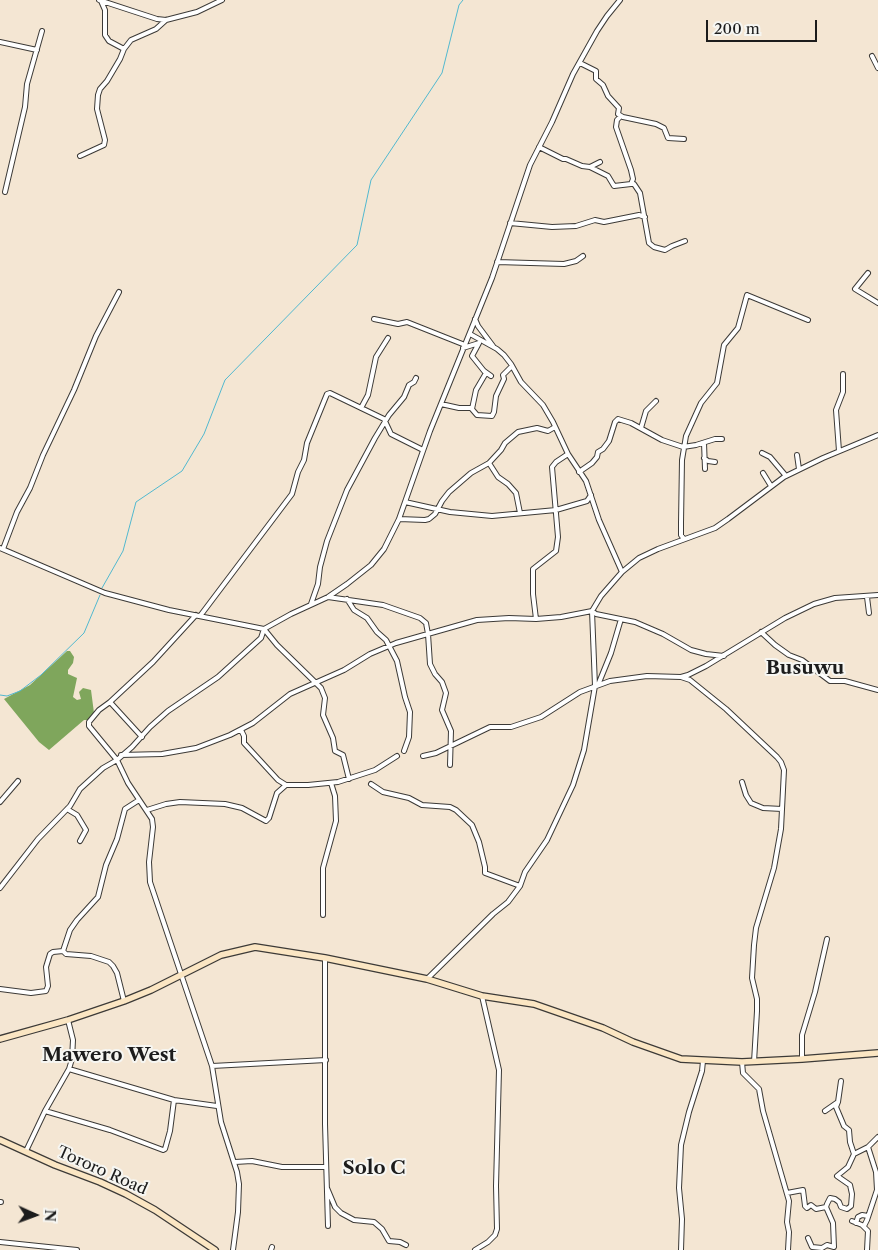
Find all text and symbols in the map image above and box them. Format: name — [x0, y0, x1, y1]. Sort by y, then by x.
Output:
scale bar — [708, 10, 819, 42]
text: 200 m — [714, 19, 760, 38]
district label: Busuwu — [766, 658, 844, 680]
district label: Mawero West — [42, 1045, 176, 1067]
street label: Tororo Road — [54, 1143, 150, 1199]
district label: Solo C — [342, 1158, 406, 1180]
north arrow — [10, 1190, 60, 1240]
text: N — [41, 1209, 59, 1222]

